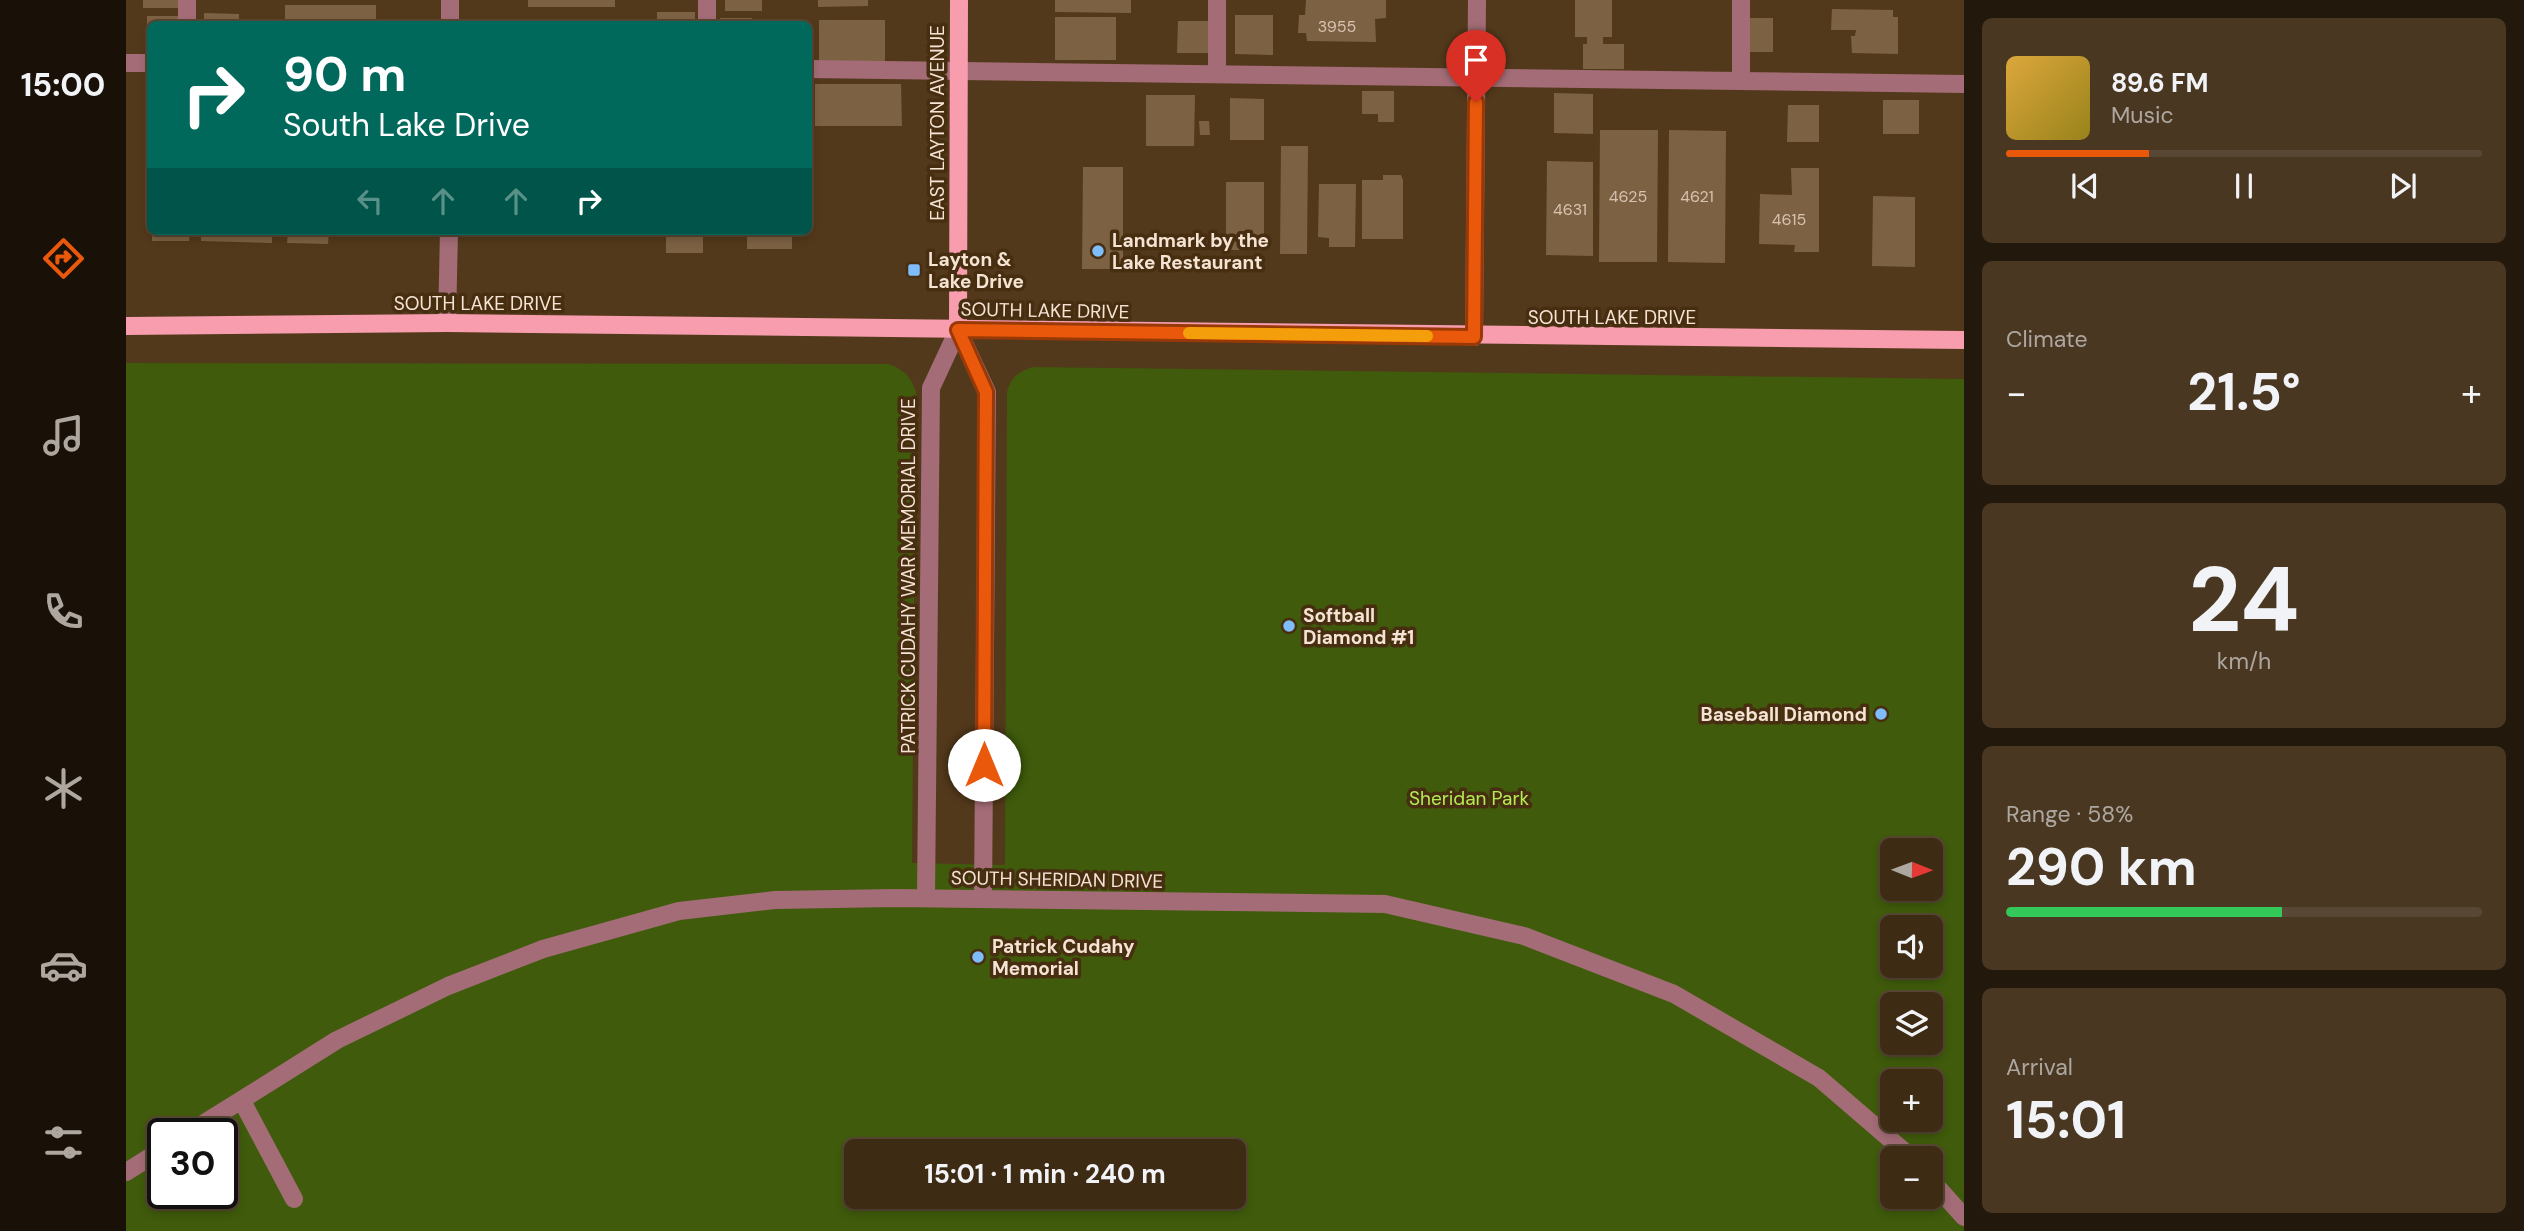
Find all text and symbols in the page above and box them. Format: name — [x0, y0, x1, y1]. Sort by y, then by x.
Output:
house number: 3955 — [1318, 16, 1356, 37]
street label: EAST LAYTON AVENUE — [925, 25, 950, 221]
pin — [1446, 30, 1506, 102]
icon: arrive — [1457, 41, 1495, 79]
text: 90 m — [283, 42, 406, 106]
icon: right — [168, 49, 259, 140]
text: 15:00 — [21, 64, 105, 106]
text: 89.6 FM — [2111, 66, 2208, 100]
text: Music — [2111, 100, 2174, 130]
text: South Lake Drive — [283, 104, 530, 146]
icon: previous — [2066, 167, 2104, 205]
icon: pause — [2225, 167, 2263, 205]
icon: next — [2384, 167, 2422, 205]
icon: left — [351, 182, 389, 220]
icon: ahead — [424, 182, 462, 220]
icon: ahead — [497, 182, 535, 220]
icon: right — [570, 182, 608, 220]
house number: 4625 — [1609, 186, 1647, 207]
house number: 4621 — [1680, 186, 1714, 207]
house number: 4631 — [1553, 199, 1587, 220]
house number: 4615 — [1772, 209, 1806, 230]
place label: Landmark by the Lake Restaurant — [1112, 228, 1269, 275]
icon: directions — [39, 234, 88, 283]
marker: Landmark by the Lake Restaurant — [1090, 243, 1106, 259]
place label: Layton & Lake Drive — [928, 247, 1024, 294]
marker: Layton & Lake Drive — [906, 262, 922, 278]
street label: SOUTH LAKE DRIVE — [394, 291, 562, 316]
street label: SOUTH LAKE DRIVE — [960, 297, 1129, 324]
street label: SOUTH LAKE DRIVE — [1528, 305, 1696, 330]
text: Climate — [2006, 324, 2088, 354]
text: 21.5° — [2187, 358, 2301, 426]
text: − — [2006, 368, 2027, 418]
text: + — [2461, 368, 2482, 418]
street label: PATRICK CUDAHY WAR MEMORIAL DRIVE — [896, 398, 921, 754]
icon: music — [39, 411, 88, 460]
text: 24 — [2188, 541, 2300, 659]
icon: phone — [39, 587, 88, 636]
place label: Softball Diamond #1 — [1303, 603, 1414, 650]
marker: Softball Diamond #1 — [1281, 618, 1297, 634]
text: km/h — [2217, 646, 2271, 676]
place label: Baseball Diamond — [1701, 702, 1867, 727]
marker: Baseball Diamond — [1873, 706, 1889, 722]
position arrow — [947, 728, 1021, 802]
icon: climate — [39, 764, 88, 813]
park label: Sheridan Park — [1409, 786, 1529, 811]
text: Range · 58% — [2006, 799, 2133, 829]
text: 290 km — [2006, 833, 2197, 901]
north arrow — [1880, 838, 1942, 901]
map controls — [1880, 838, 1943, 1209]
street label: SOUTH SHERIDAN DRIVE — [951, 865, 1163, 894]
button: sound — [1880, 915, 1943, 978]
place label: Patrick Cudahy Memorial — [992, 934, 1135, 981]
icon: car — [39, 941, 88, 990]
marker: Patrick Cudahy Memorial — [970, 949, 986, 965]
button: layers — [1880, 992, 1943, 1055]
text: Arrival — [2006, 1052, 2073, 1082]
button: + — [1880, 1069, 1943, 1132]
text: 15:01 — [2006, 1086, 2126, 1154]
icon: filters — [39, 1118, 88, 1167]
speed limit sign: 30 — [147, 1118, 238, 1209]
button: − — [1880, 1146, 1943, 1209]
text: 15:01 · 1 min · 240 m — [924, 1157, 1166, 1191]

